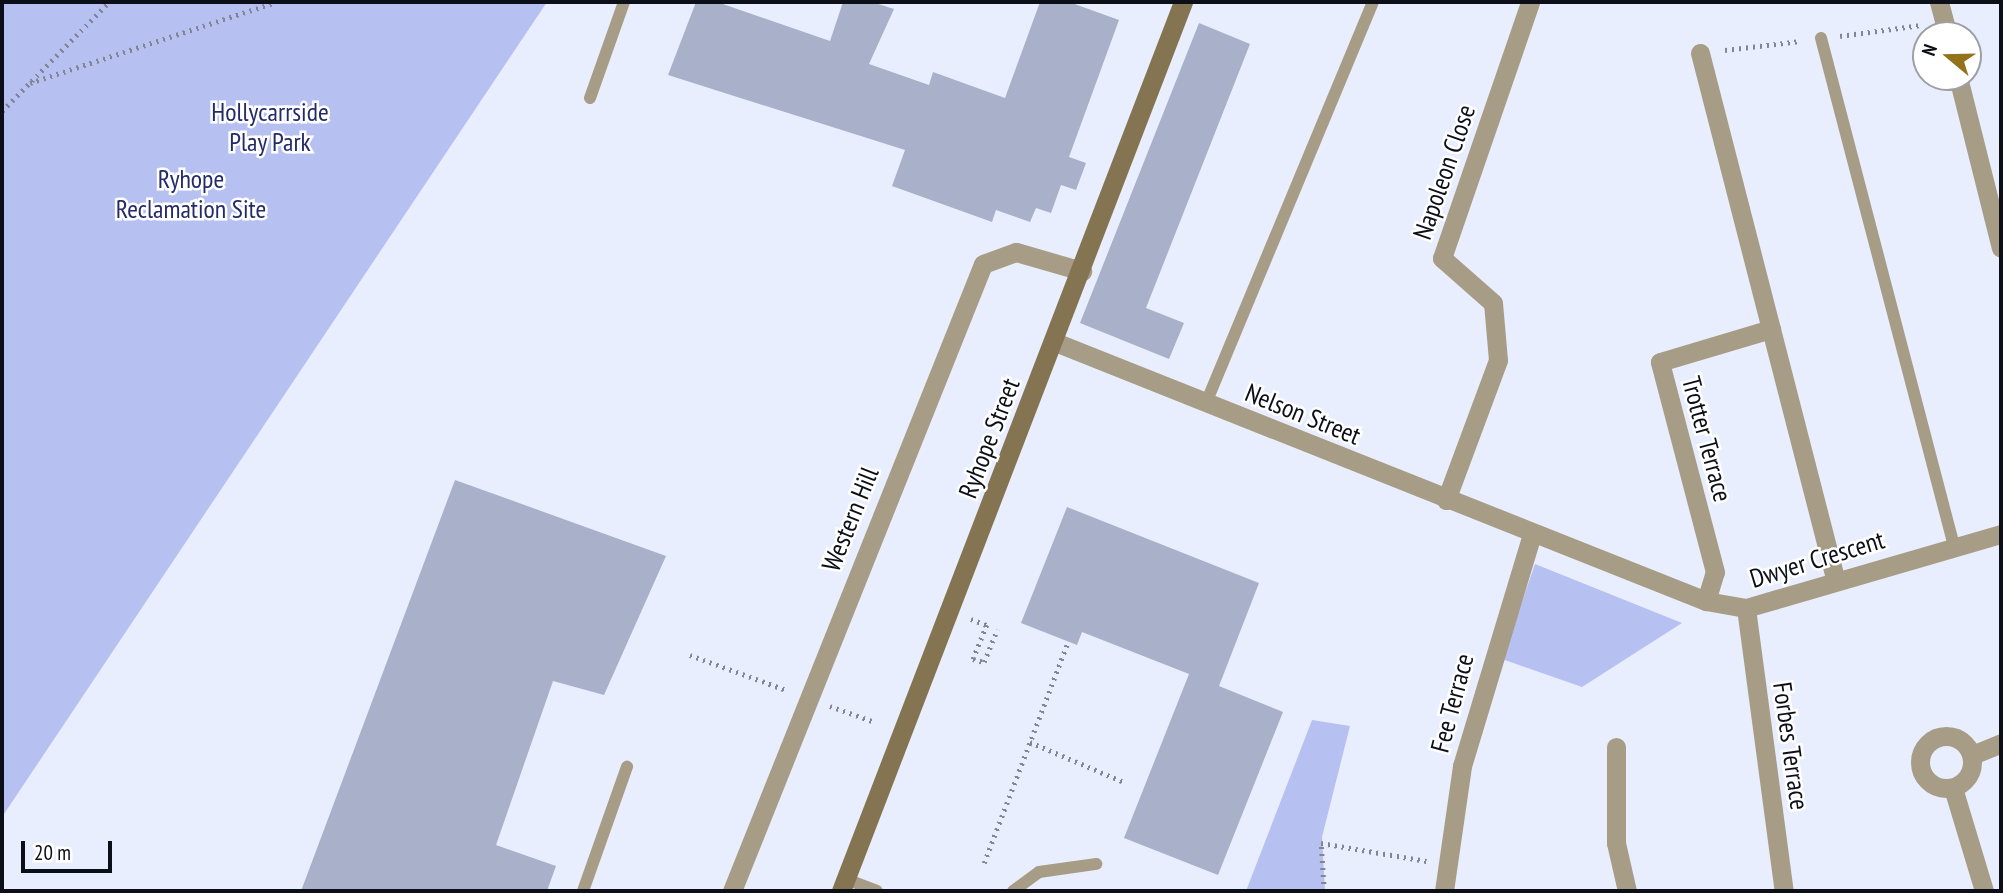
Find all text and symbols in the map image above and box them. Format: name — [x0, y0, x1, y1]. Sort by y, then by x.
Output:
north arrow — [1912, 21, 1982, 91]
text: N — [1916, 41, 1942, 59]
park label: Hollycarrside Play Park — [211, 96, 329, 158]
street label: Napoleon Close — [1406, 101, 1482, 243]
park label: Ryhope Reclamation Site — [116, 163, 266, 224]
street label: Trotter Terrace — [1675, 373, 1739, 505]
street label: Ryhope Street — [952, 374, 1026, 502]
street label: Nelson Street — [1241, 377, 1365, 451]
street label: Western Hill — [815, 462, 885, 576]
street label: Dwyer Crescent — [1746, 524, 1888, 594]
street label: Fee Terrace — [1424, 650, 1480, 756]
street label: Forbes Terrace — [1767, 680, 1815, 812]
scale bar — [24, 826, 116, 870]
text: 20 m — [34, 839, 71, 866]

